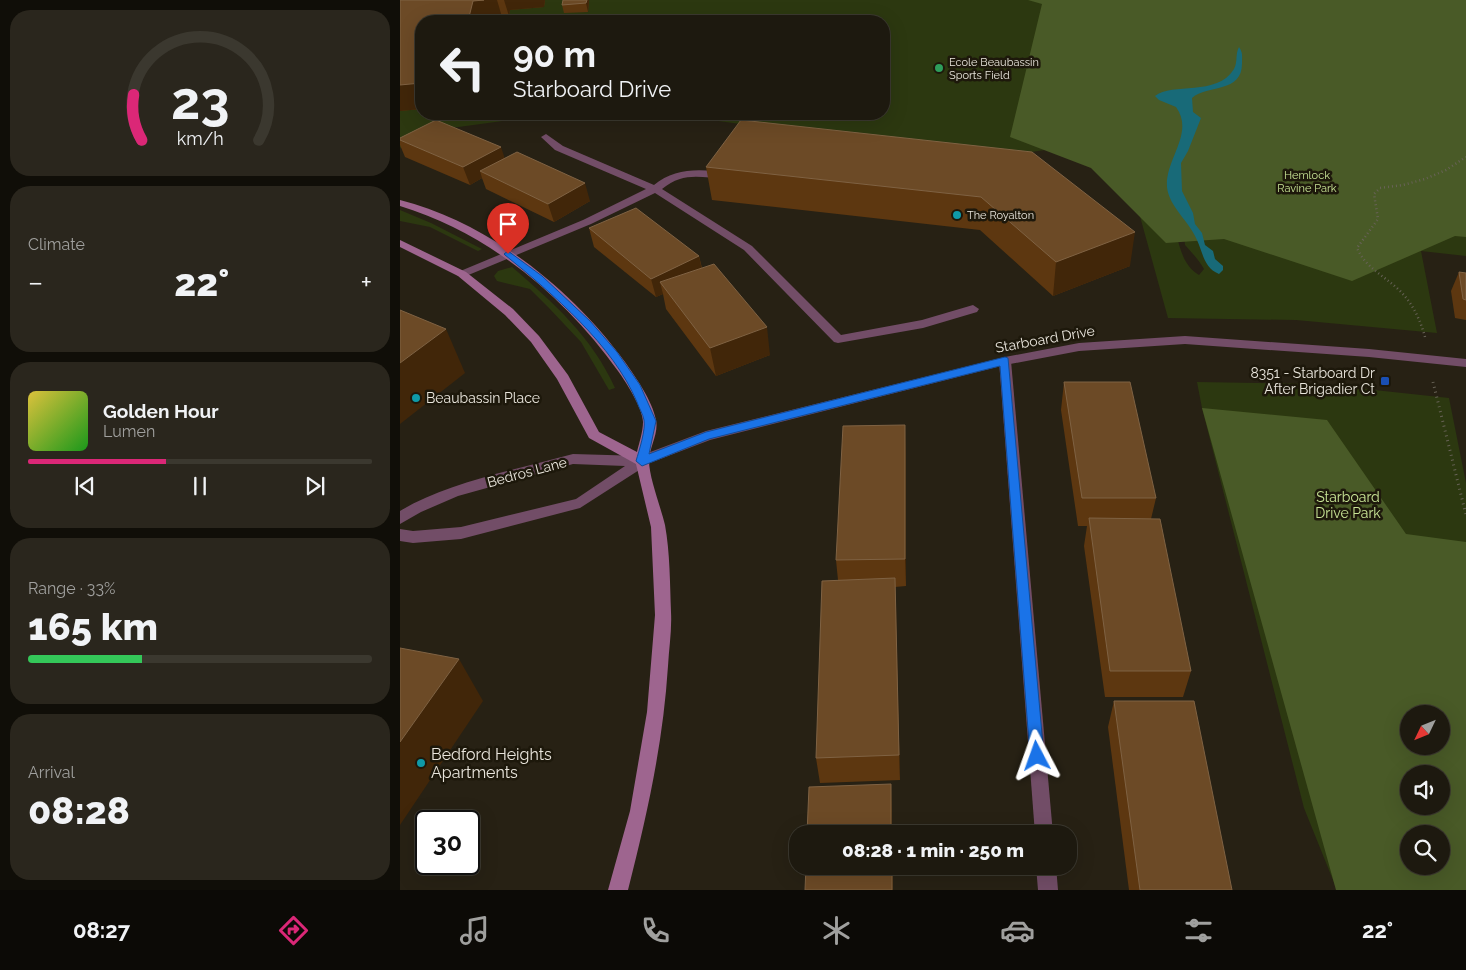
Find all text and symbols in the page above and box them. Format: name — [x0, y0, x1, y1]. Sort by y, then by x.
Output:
text: 90 m — [513, 34, 596, 75]
icon: left — [430, 35, 495, 100]
place label: Ecole Beaubassin Sports Field — [949, 56, 1039, 82]
marker: Ecole Beaubassin Sports Field — [933, 62, 945, 74]
text: 23 — [171, 70, 229, 131]
text: Starboard Drive — [513, 76, 671, 102]
text: km/h — [176, 128, 224, 149]
park label: Hemlock Ravine Park — [1277, 169, 1337, 195]
pin — [487, 203, 529, 254]
marker: The Royalton — [951, 209, 963, 221]
place label: The Royalton — [967, 209, 1034, 222]
icon: arrive — [494, 210, 522, 238]
text: Climate — [28, 235, 85, 254]
text: 22° — [174, 260, 229, 305]
text: − — [28, 266, 43, 299]
text: + — [360, 266, 372, 299]
street label: Starboard Drive — [994, 322, 1096, 356]
place label: 8351 - Starboard Dr After Brigadier Ct — [1250, 365, 1375, 397]
marker: 8351 - Starboard Dr After Brigadier Ct — [1379, 375, 1391, 387]
place label: Beaubassin Place — [426, 390, 540, 406]
marker: Beaubassin Place — [410, 392, 422, 404]
text: Golden Hour — [103, 400, 219, 422]
text: Lumen — [103, 422, 155, 441]
street label: Bedros Lane — [485, 454, 569, 490]
icon: previous — [71, 472, 99, 500]
icon: pause — [186, 472, 214, 500]
icon: next — [301, 472, 329, 500]
park label: Starboard Drive Park — [1315, 489, 1381, 521]
text: Range · 33% — [28, 579, 115, 598]
text: 165 km — [28, 604, 158, 649]
north arrow — [1400, 705, 1450, 755]
map controls — [1400, 705, 1450, 875]
position arrow — [1010, 729, 1062, 781]
place label: Bedford Heights Apartments — [431, 745, 552, 782]
marker: Bedford Heights Apartments — [415, 757, 427, 769]
text: Arrival — [28, 763, 75, 782]
button: sound — [1400, 765, 1450, 815]
text: 08:28 — [28, 788, 130, 833]
speed limit sign: 30 — [415, 810, 480, 875]
button: search — [1400, 825, 1450, 875]
text: 08:28 · 1 min · 250 m — [842, 839, 1024, 861]
icon: directions — [276, 913, 311, 948]
icon: music — [457, 913, 492, 948]
icon: phone — [638, 913, 673, 948]
icon: climate — [819, 913, 854, 948]
icon: car — [1000, 913, 1035, 948]
icon: filters — [1181, 913, 1216, 948]
text: 08:27 — [73, 917, 130, 943]
text: 22° — [1362, 917, 1393, 943]

